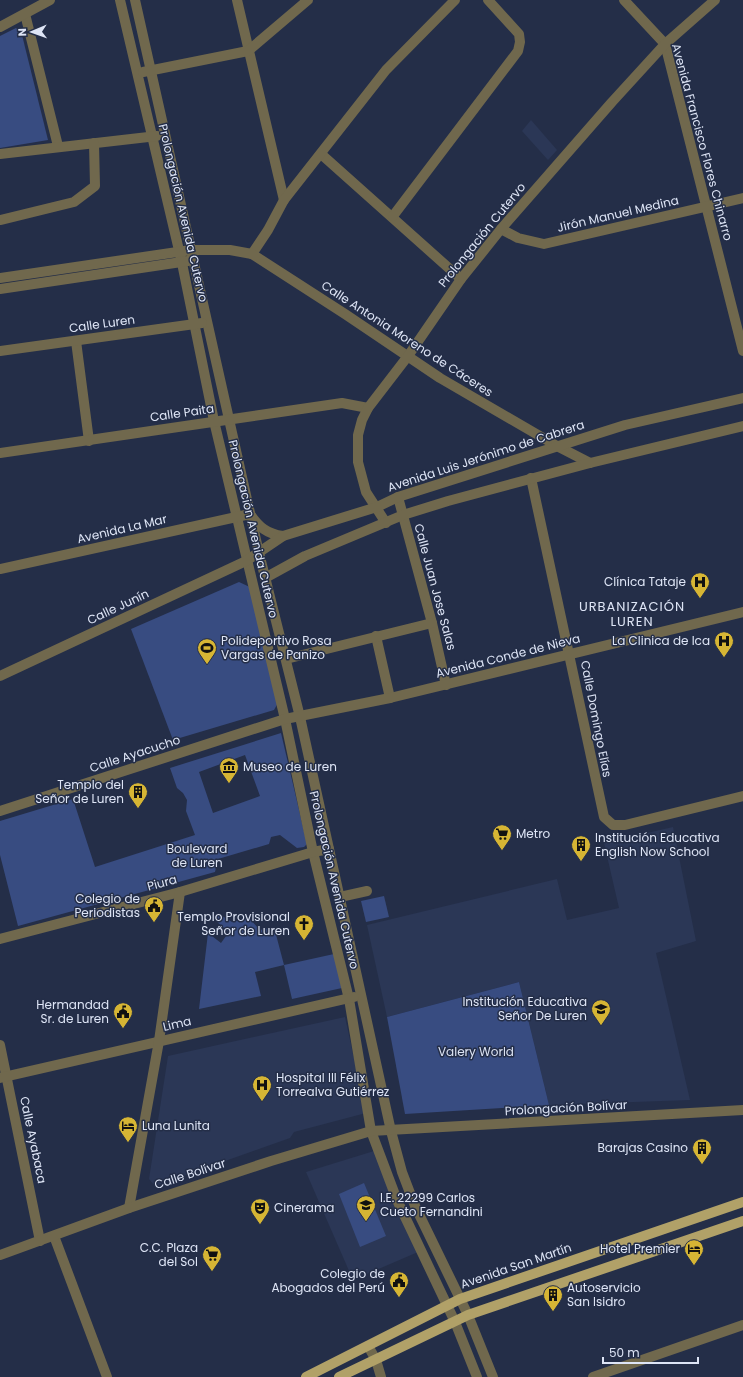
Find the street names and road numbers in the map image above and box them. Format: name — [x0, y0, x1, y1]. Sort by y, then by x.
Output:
street label: Avenida Francisco Flores Chinarro — [668, 41, 737, 243]
street label: Prolongación Avenida Cutervo — [155, 122, 212, 304]
street label: Prolongación Cutervo — [434, 179, 529, 291]
street label: Jirón Manuel Medina — [555, 191, 680, 236]
street label: Calle Antonia Moreno de Cáceres — [318, 277, 496, 401]
street label: Calle Luren — [68, 310, 136, 337]
street label: Calle Paita — [149, 400, 215, 425]
street label: Avenida Luis Jerónimo de Cabrera — [385, 416, 587, 495]
street label: Prolongación Avenida Cutervo — [225, 438, 282, 620]
street label: Avenida La Mar — [75, 510, 169, 547]
street label: Calle Juan Jose Salas — [410, 522, 461, 652]
street label: Calle Junín — [84, 585, 151, 628]
street label: Avenida Conde de Nieva — [434, 629, 582, 682]
street label: Calle Domingo Elías — [577, 659, 616, 779]
street label: Calle Ayacucho — [87, 731, 183, 776]
street label: Prolongación Avenida Cutervo — [306, 789, 363, 971]
street label: Piura — [145, 870, 179, 895]
street label: Lima — [161, 1012, 193, 1035]
street label: Calle Ayabaca — [16, 1095, 51, 1185]
street label: Prolongación Bolívar — [504, 1096, 628, 1119]
street label: Calle Bolívar — [152, 1154, 228, 1193]
street label: Avenida San Martín — [458, 1239, 574, 1292]

